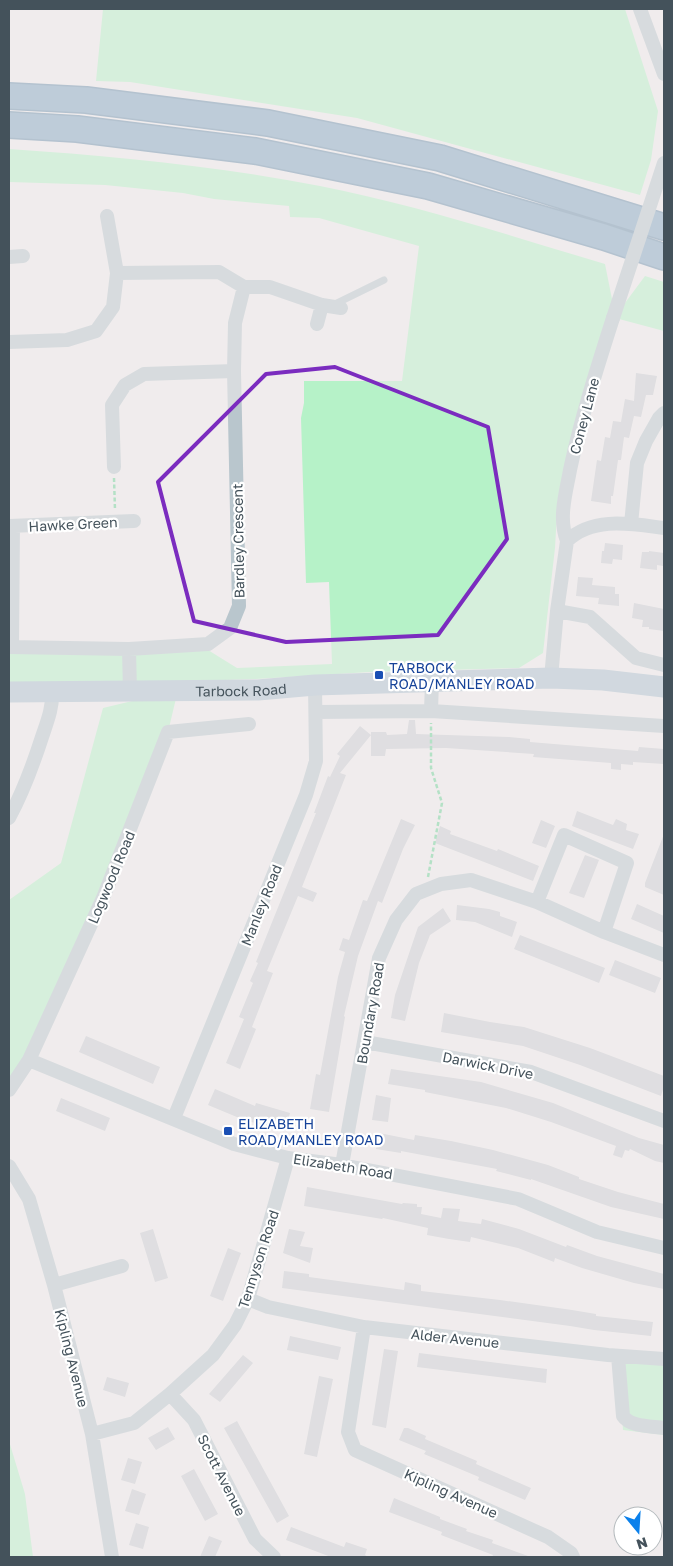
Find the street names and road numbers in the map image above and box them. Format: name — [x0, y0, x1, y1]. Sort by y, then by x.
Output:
street label: Coney Lane — [566, 376, 602, 456]
street label: Bardley Crescent — [228, 483, 248, 599]
street label: Hawke Green — [28, 513, 118, 535]
street label: Tarbock Road — [195, 679, 287, 699]
street label: Logwood Road — [84, 828, 138, 926]
street label: Manley Road — [237, 862, 285, 948]
street label: Boundary Road — [353, 961, 387, 1065]
street label: Darwick Drive — [441, 1048, 535, 1082]
street label: Elizabeth Road — [292, 1150, 394, 1182]
street label: Tennyson Road — [234, 1208, 282, 1310]
street label: Kipling Avenue — [52, 1307, 92, 1409]
street label: Alder Avenue — [410, 1325, 500, 1351]
street label: Scott Avenue — [194, 1431, 250, 1519]
street label: Kipling Avenue — [402, 1465, 500, 1521]

